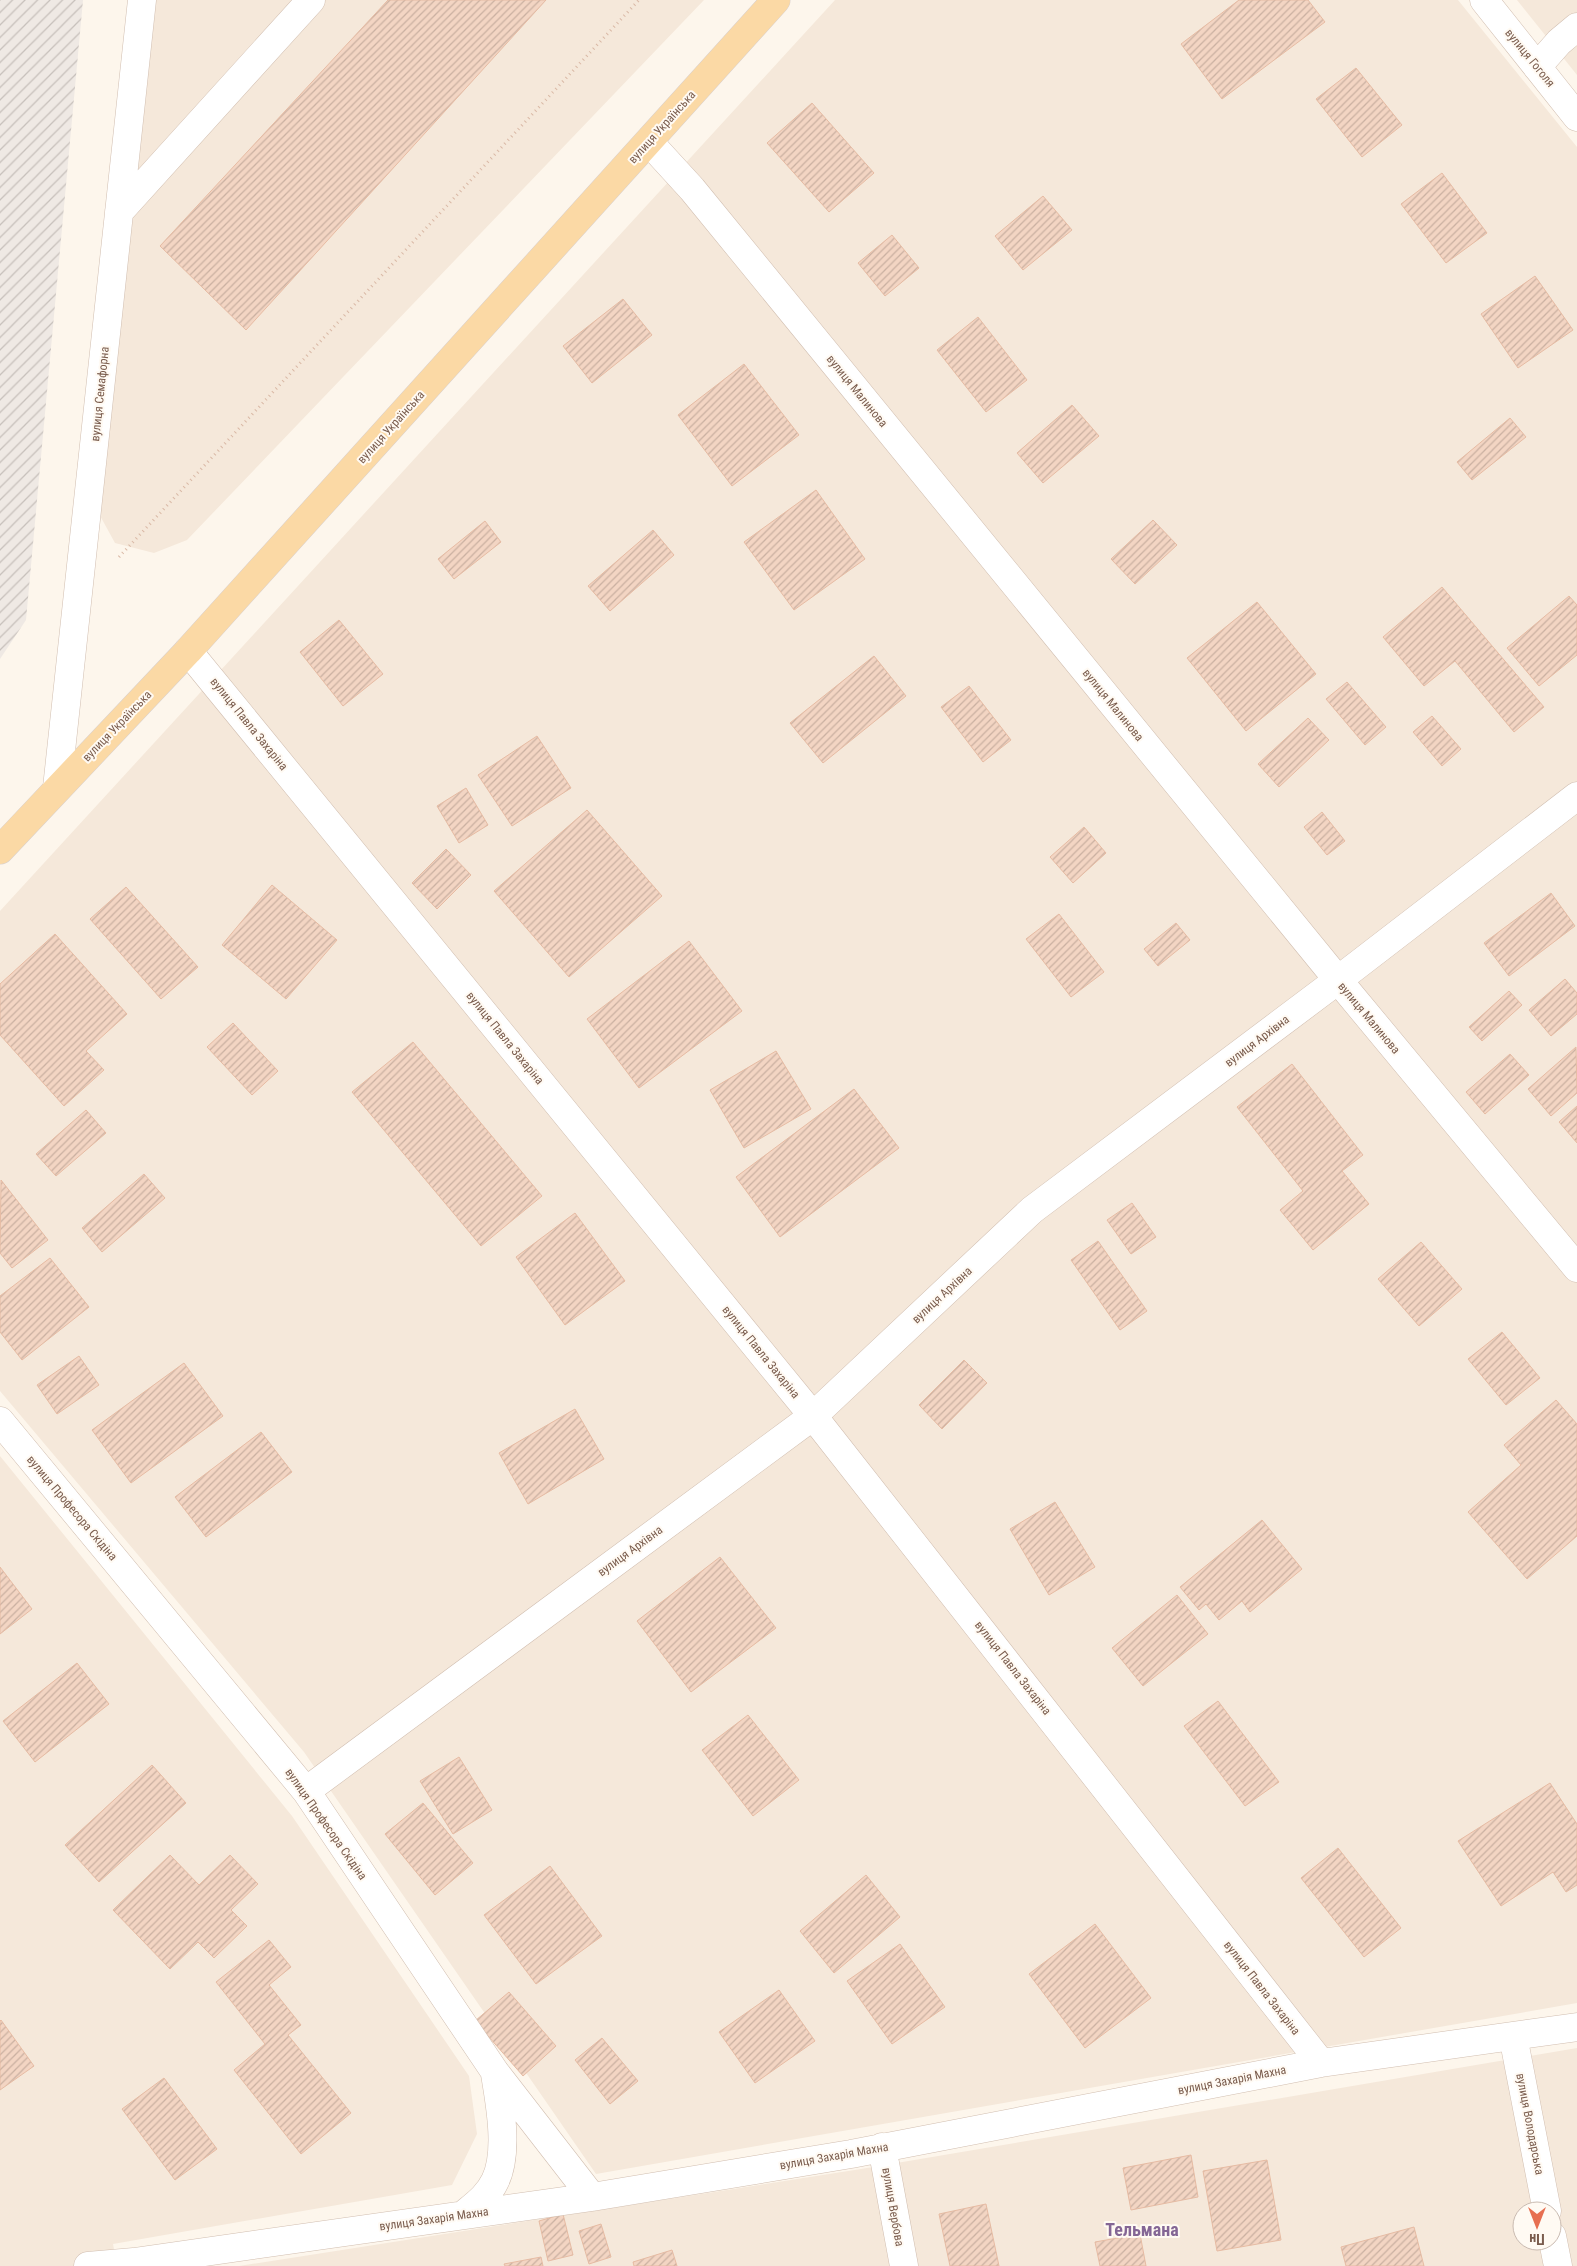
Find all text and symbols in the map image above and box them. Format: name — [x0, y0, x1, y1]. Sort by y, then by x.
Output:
street label: вулиця Гоголя — [1502, 26, 1558, 90]
street label: вулиця Українська — [626, 88, 698, 166]
street label: вулиця Семафорна — [88, 346, 112, 442]
street label: вулиця Малинова — [824, 352, 891, 430]
street label: вулиця Українська — [355, 388, 427, 466]
street label: вулиця Малинова — [1080, 666, 1147, 744]
street label: вулиця Павла Захаріна — [207, 675, 291, 773]
street label: вулиця Українська — [80, 688, 155, 764]
street label: вулиця Малинова — [1335, 979, 1403, 1057]
street label: вулиця Павла Захаріна — [463, 989, 547, 1087]
street label: вулиця Архівна — [1222, 1012, 1292, 1070]
street label: вулиця Архівна — [909, 1264, 975, 1326]
street label: вулиця Павла Захаріна — [719, 1303, 803, 1401]
street label: вулиця Професора Скідіна — [24, 1453, 120, 1564]
street label: вулиця Архівна — [595, 1523, 665, 1579]
street label: вулиця Павла Захаріна — [972, 1618, 1054, 1718]
street label: вулиця Професора Скідіна — [282, 1766, 370, 1883]
street label: вулиця Павла Захаріна — [1221, 1938, 1303, 2038]
street label: вулиця Захарія Махна — [1177, 2063, 1288, 2097]
street label: вулиця Володарська — [1513, 2072, 1547, 2176]
street label: вулиця Захарія Махна — [779, 2140, 890, 2172]
street label: вулиця Вербова — [879, 2167, 907, 2248]
north arrow — [1512, 2201, 1562, 2251]
street label: вулиця Захарія Махна — [379, 2204, 490, 2234]
district label: Тельмана — [1105, 2219, 1179, 2240]
text: Пн — [1529, 2231, 1545, 2247]

